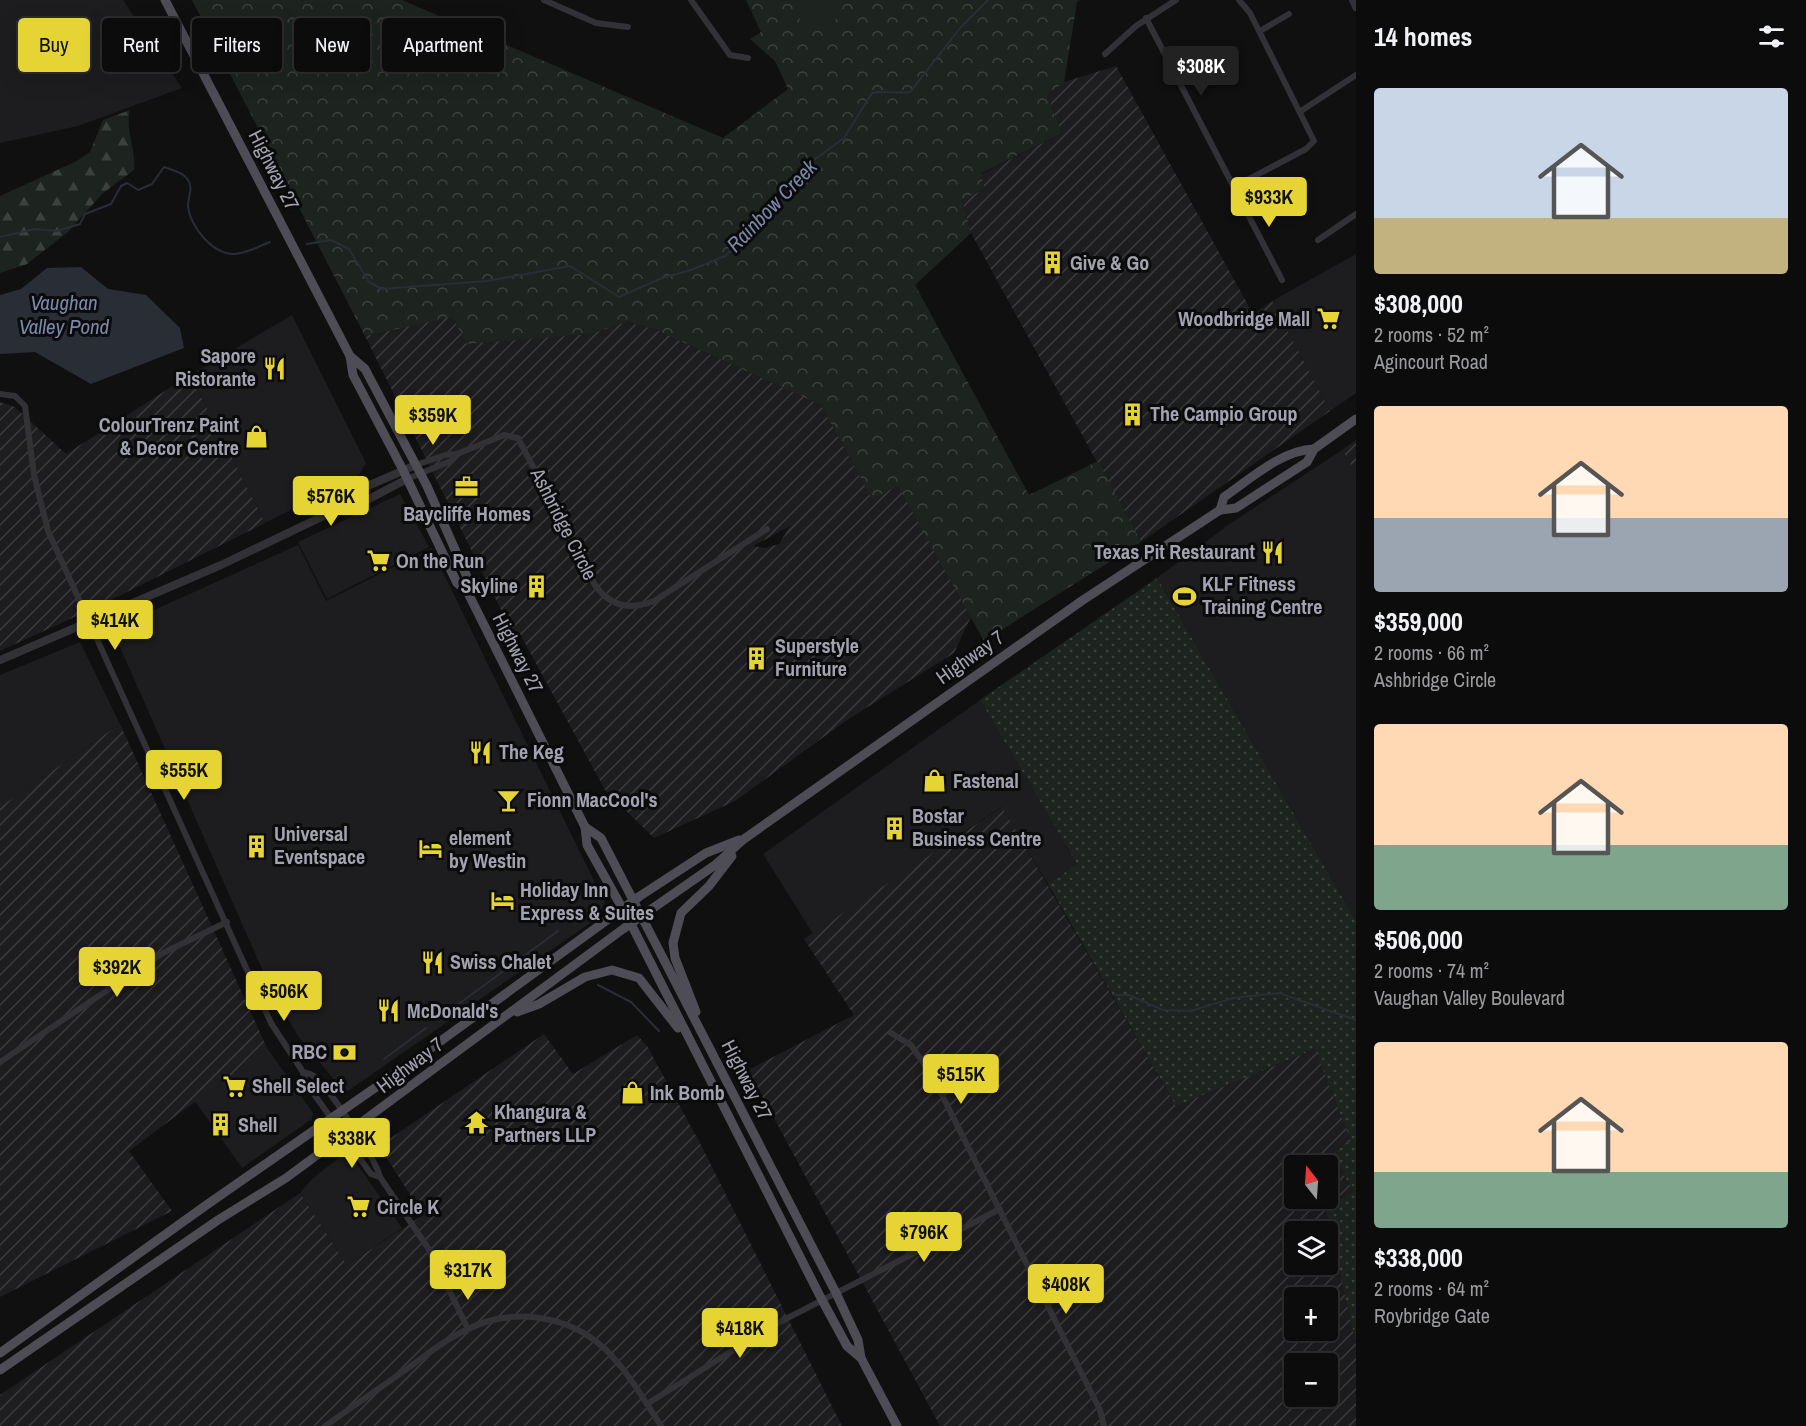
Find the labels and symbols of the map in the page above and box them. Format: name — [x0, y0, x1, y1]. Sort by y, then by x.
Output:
pin: $308K — [1159, 46, 1243, 97]
street label: Highway 27 — [243, 125, 306, 214]
water label: Rainbow Creek — [720, 152, 824, 258]
pin: $933K — [1227, 177, 1311, 228]
place label: Give & Go — [1070, 249, 1149, 276]
building icon: Give & Go — [1039, 250, 1065, 276]
water label: Vaughan Valley Pond — [19, 288, 110, 341]
place label: Woodbridge Mall — [1178, 305, 1310, 332]
supermarket icon: Woodbridge Mall — [1315, 306, 1341, 332]
place label: Sapore Ristorante — [175, 342, 256, 392]
restaurant icon: Sapore Ristorante — [261, 355, 287, 381]
pin: $359K — [391, 395, 475, 446]
place label: The Campio Group — [1150, 400, 1298, 427]
building icon: The Campio Group — [1119, 401, 1145, 427]
place label: ColourTrenz Paint & Decor Centre — [99, 411, 240, 461]
shop icon: ColourTrenz Paint & Decor Centre — [244, 424, 270, 450]
street label: Ashbridge Circle — [524, 462, 604, 584]
office icon: Baycliffe Homes — [454, 474, 480, 500]
pin: $576K — [289, 476, 373, 527]
place label: Baycliffe Homes — [403, 500, 531, 527]
place label: Texas Pit Restaurant — [1094, 538, 1256, 565]
restaurant icon: Texas Pit Restaurant — [1260, 539, 1286, 565]
place label: On the Run — [396, 547, 484, 574]
supermarket icon: On the Run — [365, 548, 391, 574]
place label: KLF Fitness Training Centre — [1202, 570, 1322, 620]
place label: Skyline — [461, 572, 518, 599]
building icon: Skyline — [523, 573, 549, 599]
sports icon: KLF Fitness Training Centre — [1171, 583, 1197, 609]
pin: $414K — [73, 600, 157, 651]
street label: Highway 27 — [487, 608, 550, 697]
street label: Highway 7 — [930, 623, 1009, 690]
place label: Superstyle Furniture — [775, 632, 859, 682]
building icon: Superstyle Furniture — [744, 645, 770, 671]
place label: The Keg — [499, 738, 564, 765]
restaurant icon: The Keg — [468, 739, 494, 765]
pin: $555K — [142, 750, 226, 801]
place label: Fastenal — [953, 767, 1019, 794]
shop icon: Fastenal — [922, 768, 948, 794]
place label: Fionn MacCool's — [527, 786, 658, 813]
bar icon: Fionn MacCool's — [496, 787, 522, 813]
place label: Bostar Business Centre — [912, 802, 1041, 852]
building icon: Bostar Business Centre — [881, 815, 907, 841]
place label: Universal Eventspace — [274, 820, 365, 870]
place label: element by Westin — [449, 824, 526, 874]
building icon: Universal Eventspace — [243, 833, 269, 859]
hotel icon: element by Westin — [418, 836, 444, 862]
place label: Holiday Inn Express & Suites — [520, 876, 654, 926]
hotel icon: Holiday Inn Express & Suites — [489, 888, 515, 914]
pin: $392K — [75, 947, 159, 998]
place label: Swiss Chalet — [450, 948, 552, 975]
restaurant icon: Swiss Chalet — [419, 949, 445, 975]
pin: $506K — [242, 971, 326, 1022]
place label: McDonald's — [407, 997, 498, 1024]
restaurant icon: McDonald's — [376, 998, 402, 1024]
street label: Highway 7 — [371, 1031, 449, 1099]
street label: Highway 27 — [716, 1035, 779, 1124]
place label: RBC — [291, 1038, 327, 1065]
bank icon: RBC — [332, 1039, 358, 1065]
pin: $515K — [919, 1054, 1003, 1105]
place label: Shell Select — [252, 1072, 345, 1099]
supermarket icon: Shell Select — [221, 1073, 247, 1099]
place label: Ink Bomb — [650, 1079, 725, 1106]
shop icon: Ink Bomb — [619, 1080, 645, 1106]
place label: Khangura & Partners LLP — [494, 1098, 596, 1148]
temple icon: Khangura & Partners LLP — [463, 1110, 489, 1136]
place label: Shell — [238, 1111, 277, 1138]
building icon: Shell — [207, 1112, 233, 1138]
pin: $338K — [310, 1118, 394, 1169]
north arrow — [1284, 1155, 1338, 1209]
place label: Circle K — [377, 1193, 439, 1220]
supermarket icon: Circle K — [346, 1194, 372, 1220]
pin: $796K — [882, 1212, 966, 1263]
pin: $317K — [426, 1250, 510, 1301]
pin: $408K — [1024, 1264, 1108, 1315]
pin: $418K — [698, 1308, 782, 1359]

